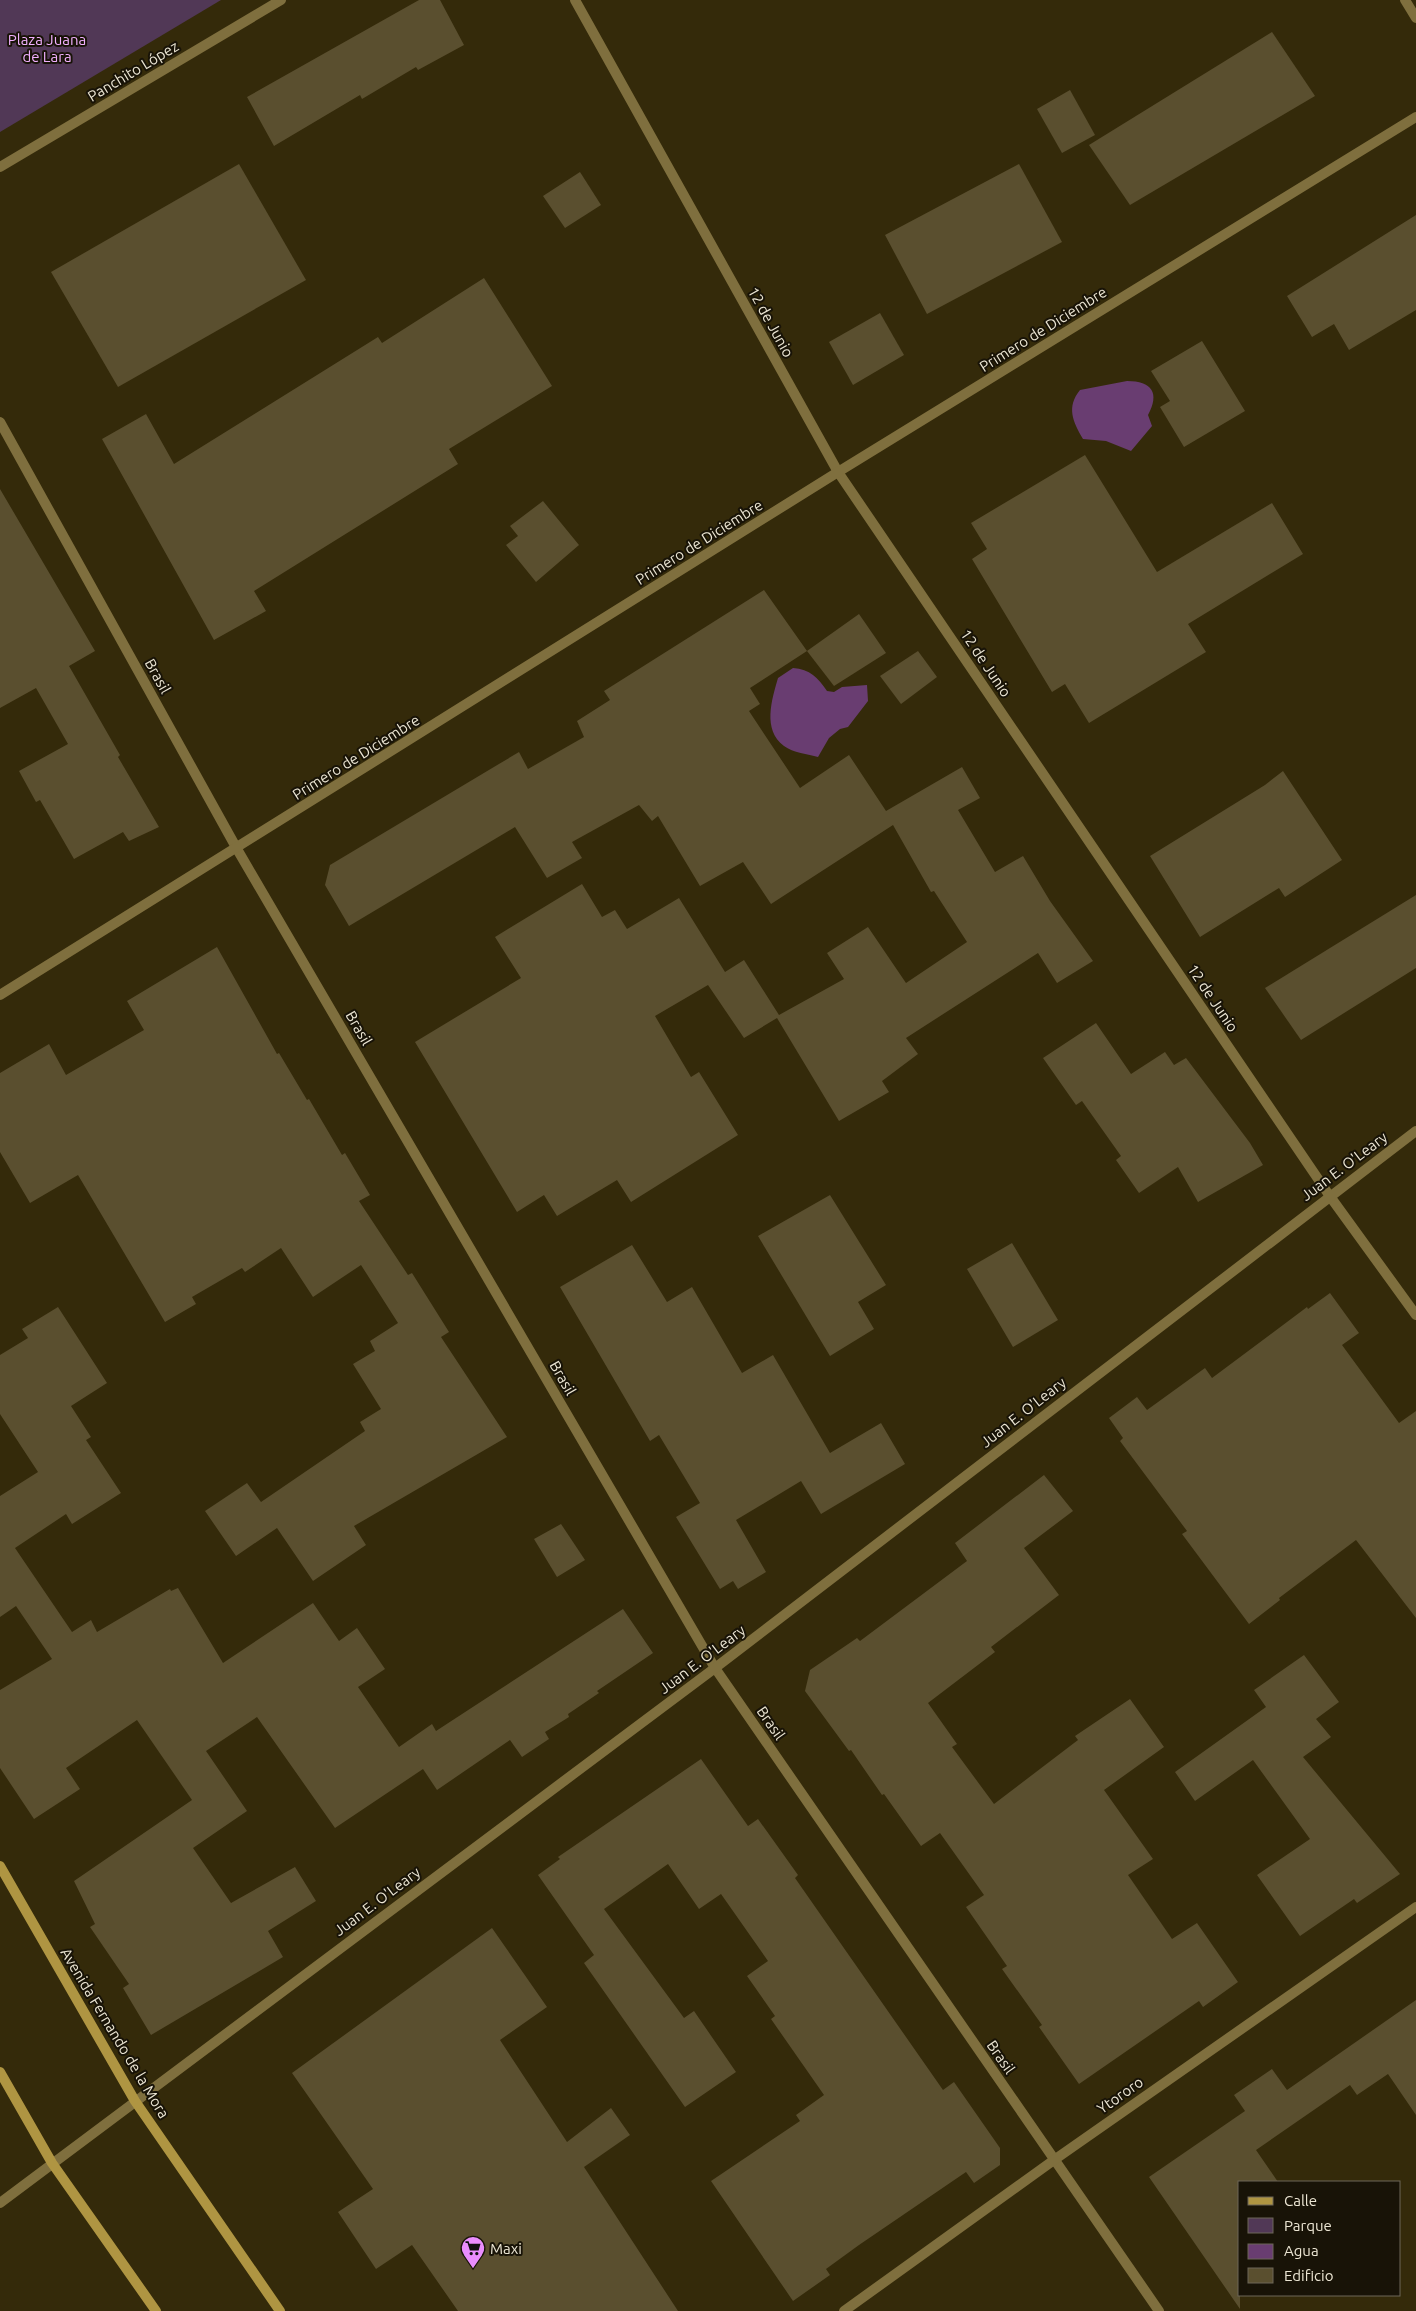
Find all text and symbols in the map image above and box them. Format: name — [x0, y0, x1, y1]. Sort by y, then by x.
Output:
park label: Plaza Juana de Lara — [8, 31, 86, 65]
street label: Panchito López — [85, 37, 181, 105]
street label: Primero de Diciembre — [976, 283, 1110, 375]
street label: 12 de Junio — [745, 284, 797, 360]
street label: Primero de Diciembre — [632, 496, 766, 588]
street label: 12 de Junio — [957, 626, 1015, 700]
street label: Brasil — [142, 656, 174, 696]
street label: Primero de Diciembre — [289, 711, 423, 803]
street label: 12 de Junio — [1184, 961, 1242, 1035]
street label: Brasil — [342, 1008, 376, 1048]
street label: Juan E. O'Leary — [1298, 1128, 1390, 1204]
street label: Brasil — [546, 1358, 580, 1398]
street label: Juan E. O'Leary — [977, 1373, 1069, 1451]
street label: Juan E. O'Leary — [656, 1621, 748, 1697]
street label: Brasil — [753, 1703, 789, 1743]
street label: Juan E. O'Leary — [331, 1863, 423, 1939]
street label: Avenida Fernando de la Mora — [57, 1945, 173, 2121]
street label: Brasil — [983, 2037, 1019, 2077]
street label: Ytororo — [1094, 2073, 1146, 2117]
legend — [1238, 2181, 1401, 2296]
text: Calle — [1284, 2192, 1317, 2209]
text: Parque — [1284, 2217, 1332, 2234]
supermarket icon: Maxi — [460, 2235, 486, 2269]
place label: Maxi — [490, 2240, 522, 2257]
text: Agua — [1284, 2242, 1319, 2259]
text: Edificio — [1284, 2267, 1333, 2284]

